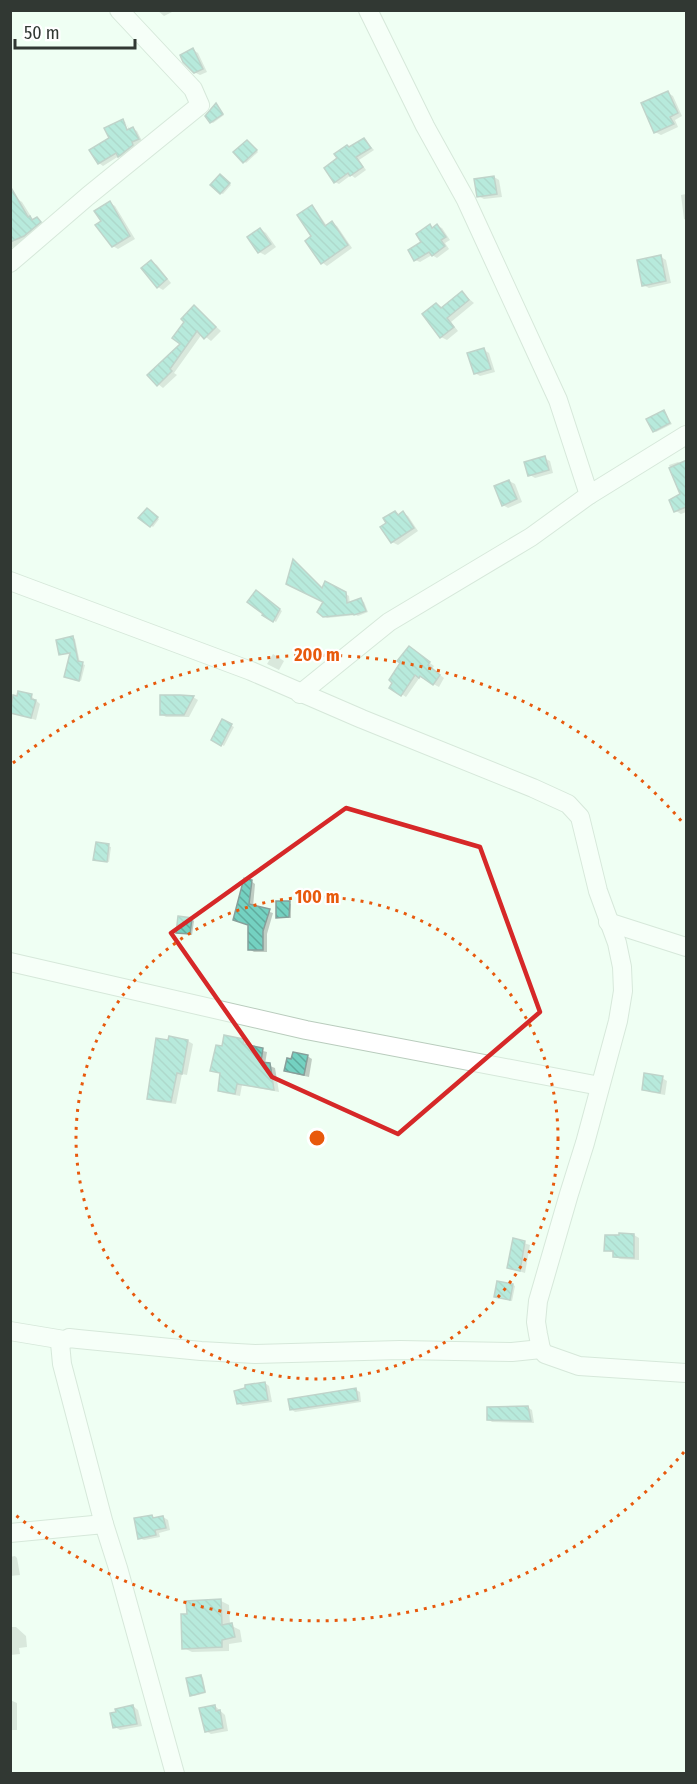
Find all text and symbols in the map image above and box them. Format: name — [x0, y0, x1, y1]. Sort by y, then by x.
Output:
scale bar — [15, 12, 135, 50]
text: 50 m — [24, 22, 60, 44]
text: 200 m — [293, 644, 340, 666]
text: 100 m — [295, 886, 339, 908]
centre of rings — [307, 1128, 327, 1148]

